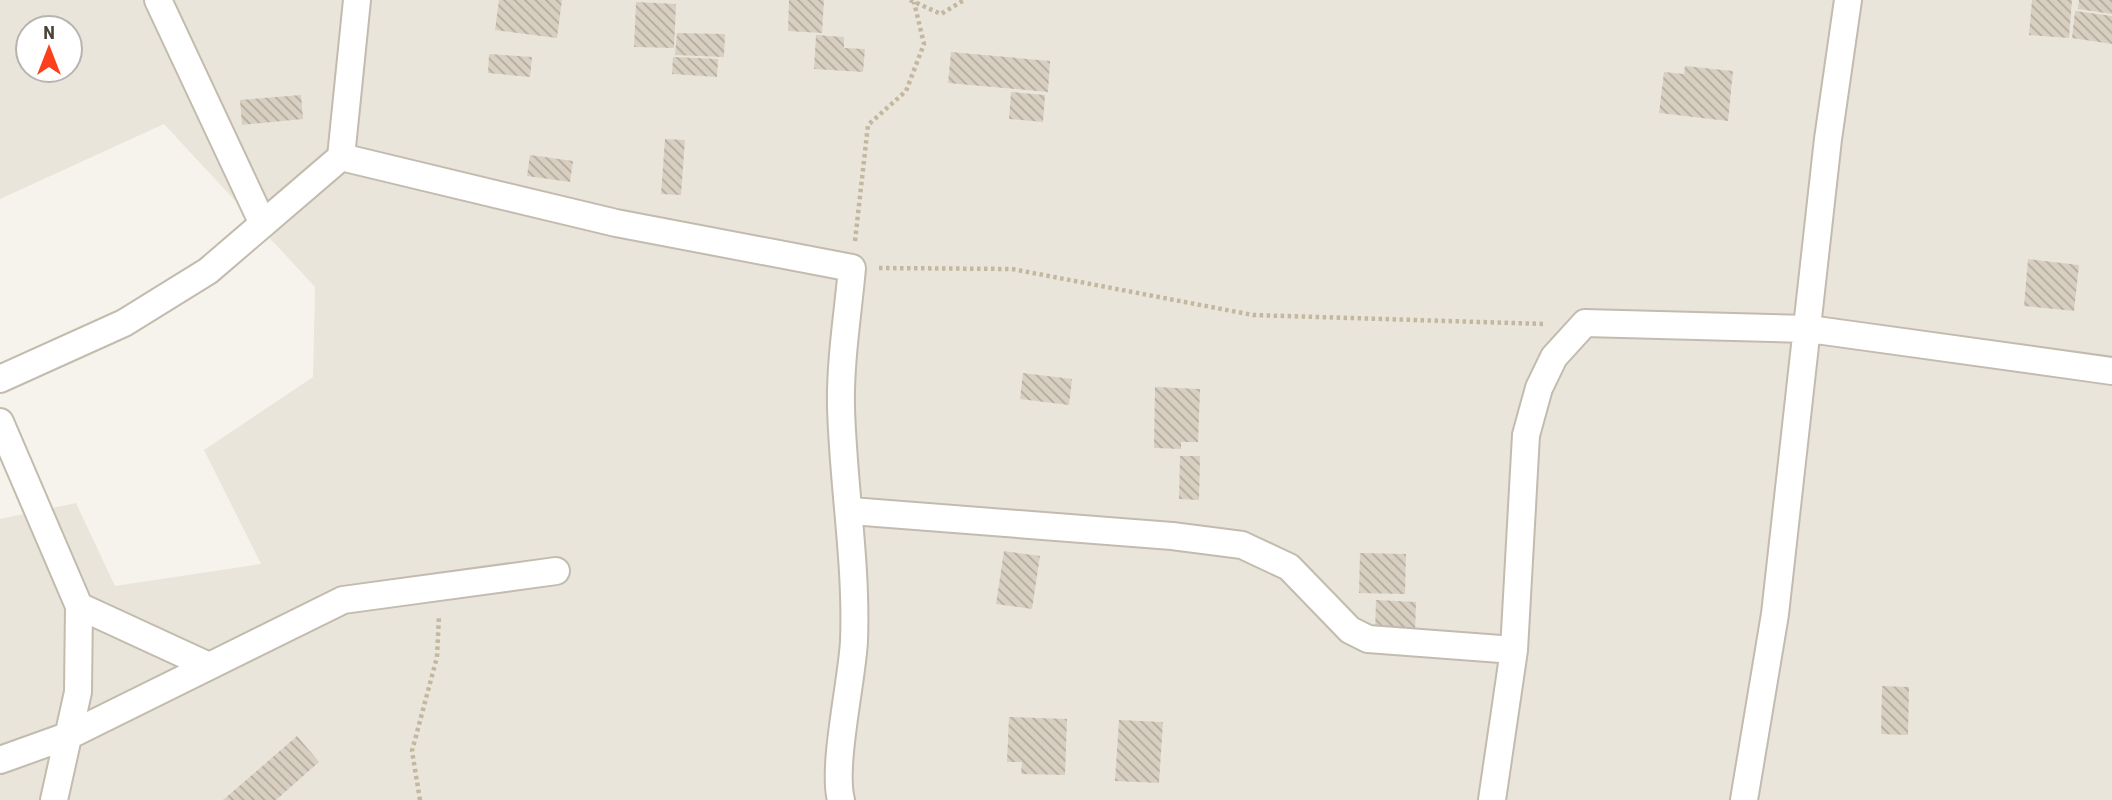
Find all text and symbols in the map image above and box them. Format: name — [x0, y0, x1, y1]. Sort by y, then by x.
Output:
north arrow — [14, 14, 84, 84]
text: N — [43, 21, 55, 44]

